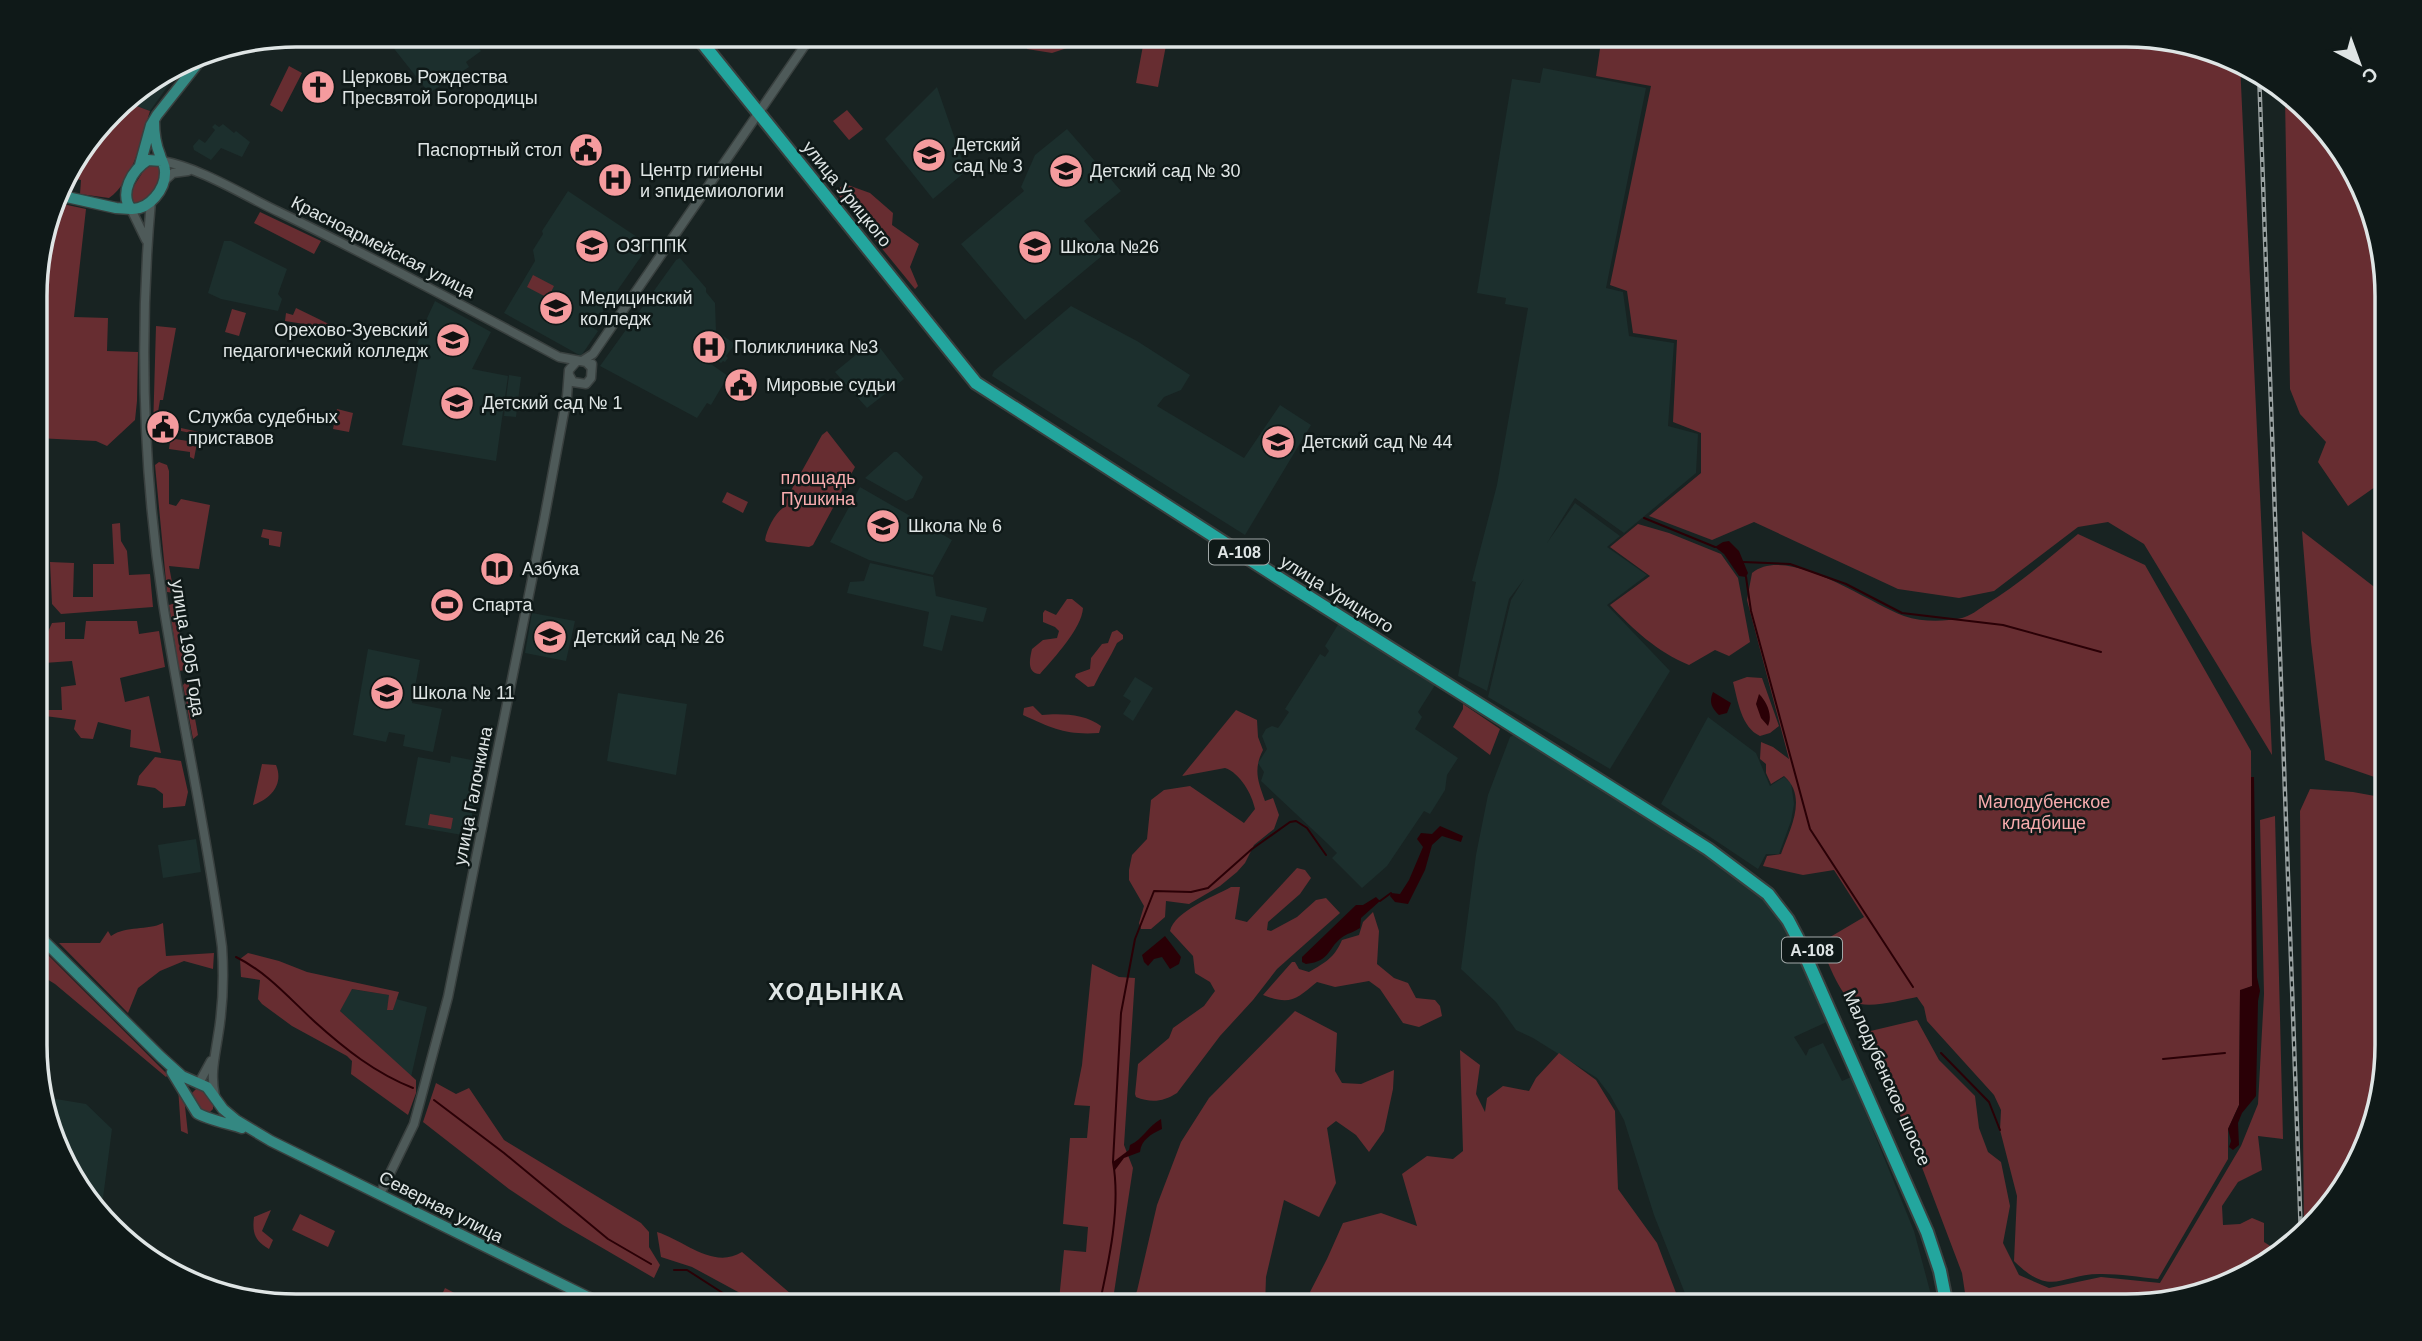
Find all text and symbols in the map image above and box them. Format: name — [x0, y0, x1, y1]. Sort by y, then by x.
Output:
north arrow — [2324, 28, 2394, 98]
text: С — [2358, 63, 2382, 88]
place label: Церковь Рождества Пресвятой Богородицы — [342, 67, 538, 108]
church icon: Церковь Рождества Пресвятой Богородицы — [299, 68, 337, 106]
public building icon: Паспортный стол — [567, 131, 605, 169]
place label: Детский сад № 3 — [954, 135, 1023, 176]
school or university icon: Детский сад № 3 — [910, 136, 948, 174]
street label: улица Урицкого — [798, 137, 896, 251]
place label: Паспортный стол — [417, 140, 562, 160]
school or university icon: Детский сад № 30 — [1047, 152, 1085, 190]
place label: Центр гигиены и эпидемиологии — [640, 160, 784, 201]
hospital icon: Центр гигиены и эпидемиологии — [596, 161, 634, 199]
place label: Детский сад № 30 — [1090, 161, 1240, 181]
street label: Красноармейская улица — [288, 192, 479, 303]
school or university icon: ОЗГППК — [573, 227, 611, 265]
school or university icon: Школа №26 — [1016, 228, 1054, 266]
place label: ОЗГППК — [616, 236, 687, 256]
place label: Школа №26 — [1060, 237, 1159, 257]
place label: Медицинский колледж — [580, 288, 693, 329]
school or university icon: Медицинский колледж — [537, 289, 575, 327]
place label: Орехово-Зуевский педагогический колледж — [223, 320, 428, 361]
school or university icon: Орехово-Зуевский педагогический колледж — [434, 321, 472, 359]
hospital icon: Поликлиника №3 — [690, 328, 728, 366]
place label: Поликлиника №3 — [734, 337, 878, 357]
public building icon: Мировые судьи — [722, 366, 760, 404]
place label: Мировые судьи — [766, 375, 896, 395]
school or university icon: Детский сад № 1 — [438, 384, 476, 422]
place label: Детский сад № 1 — [482, 393, 622, 413]
place label: Служба судебных приставов — [188, 407, 338, 448]
public building icon: Служба судебных приставов — [144, 408, 182, 446]
school or university icon: Детский сад № 44 — [1259, 423, 1297, 461]
place label: Детский сад № 44 — [1302, 432, 1452, 452]
park label: площадь Пушкина — [780, 468, 856, 509]
school or university icon: Школа № 6 — [864, 507, 902, 545]
place label: Школа № 6 — [908, 516, 1002, 536]
road number: А-108 — [1209, 540, 1269, 565]
library icon: Азбука — [478, 550, 516, 588]
street label: улица Урицкого — [1277, 551, 1397, 637]
place label: Азбука — [522, 559, 580, 579]
street label: улица 1905 Года — [167, 578, 209, 719]
sports icon: Спарта — [428, 586, 466, 624]
place label: Спарта — [472, 595, 533, 615]
school or university icon: Детский сад № 26 — [531, 618, 569, 656]
place label: Детский сад № 26 — [574, 627, 724, 647]
school or university icon: Школа № 11 — [368, 674, 406, 712]
place label: Школа № 11 — [412, 683, 515, 703]
street label: улица Галочкина — [450, 724, 496, 867]
park label: Малодубенское кладбище — [1978, 792, 2110, 833]
road number: А-108 — [1782, 938, 1842, 962]
district label: ХОДЫНКА — [768, 978, 906, 1005]
street label: Малодубенское шоссе — [1839, 987, 1935, 1169]
street label: Северная улица — [376, 1167, 507, 1247]

